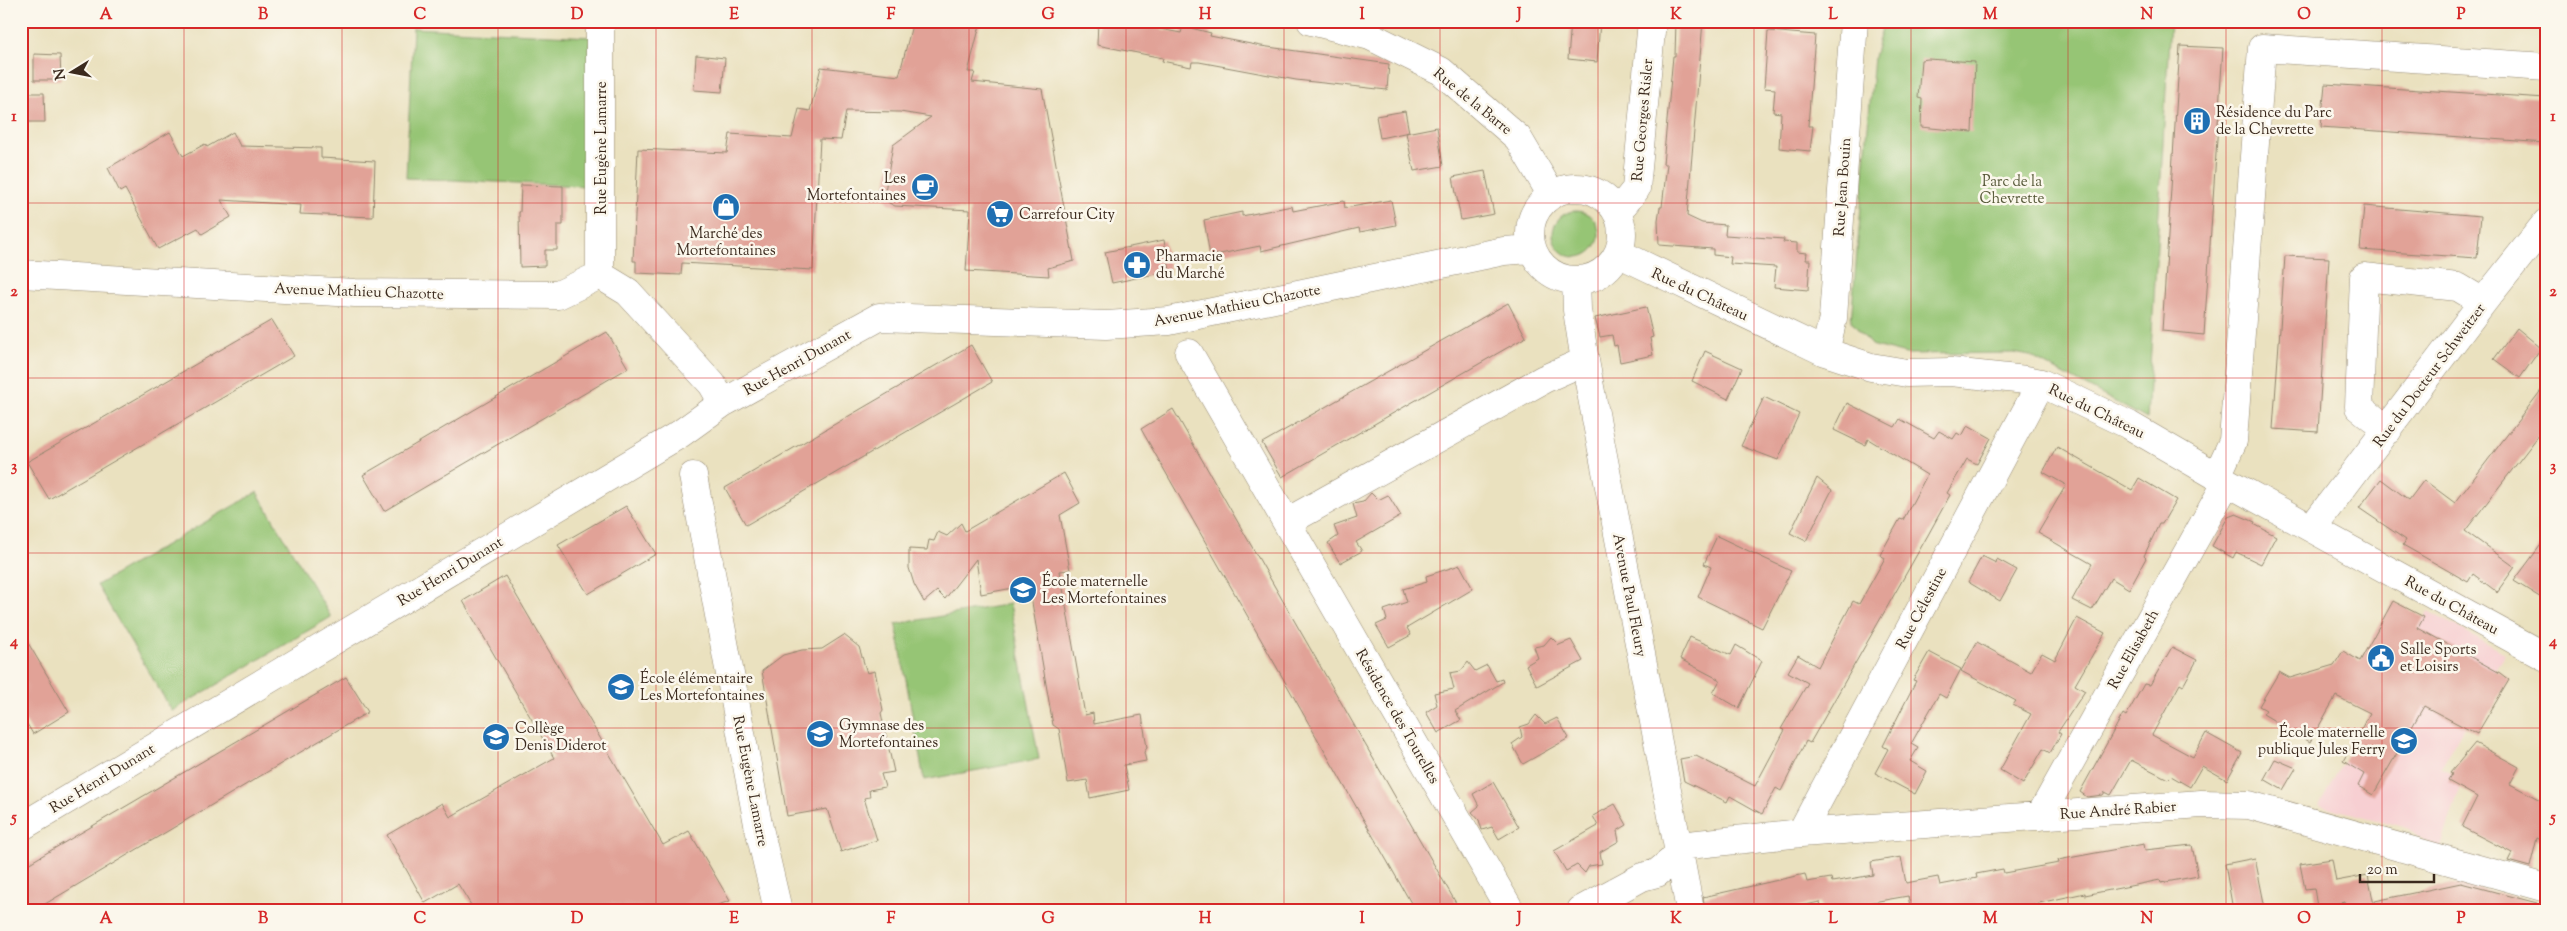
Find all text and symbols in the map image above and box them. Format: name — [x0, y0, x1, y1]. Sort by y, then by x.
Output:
text: A — [100, 4, 113, 27]
text: B — [258, 4, 268, 27]
text: C — [414, 4, 427, 27]
text: D — [571, 4, 584, 27]
text: E — [729, 4, 739, 27]
text: F — [887, 4, 896, 27]
text: G — [1041, 4, 1055, 27]
text: H — [1199, 4, 1212, 27]
text: I — [1359, 4, 1365, 27]
text: J — [1515, 4, 1522, 27]
text: K — [1670, 4, 1682, 27]
text: L — [1828, 4, 1838, 27]
text: M — [1983, 4, 1998, 27]
text: N — [2141, 4, 2154, 27]
text: O — [2297, 4, 2311, 27]
text: P — [2456, 4, 2466, 27]
north arrow — [48, 48, 98, 98]
street label: Rue Georges Risler — [1628, 58, 1659, 182]
street label: Rue de la Barre — [1428, 64, 1516, 141]
text: N — [50, 67, 72, 81]
street label: Rue Eugène Lamarre — [592, 81, 613, 215]
place label: Résidence du Parc de la Chevrette — [2216, 103, 2332, 141]
text: 1 — [11, 106, 17, 129]
building icon: Résidence du Parc de la Chevrette — [2182, 106, 2212, 136]
text: 1 — [2550, 106, 2556, 129]
street label: Rue Jean Bouin — [1830, 137, 1857, 237]
place label: Les Mortefontaines — [807, 169, 906, 207]
cafe icon: Les Mortefontaines — [910, 172, 940, 202]
park label: Parc de la Chevrette — [1979, 172, 2045, 210]
shop icon: Marché des Mortefontaines — [711, 192, 741, 222]
supermarket icon: Carrefour City — [985, 199, 1015, 229]
place label: Carrefour City — [1019, 205, 1116, 226]
place label: Marché des Mortefontaines — [676, 224, 776, 262]
place label: Pharmacie du Marché — [1156, 247, 1225, 285]
pharmacy icon: Pharmacie du Marché — [1122, 250, 1152, 280]
street label: Rue du Château — [1648, 264, 1751, 327]
street label: Avenue Mathieu Chazotte — [274, 279, 444, 306]
street label: Avenue Mathieu Chazotte — [1152, 280, 1323, 333]
text: 2 — [10, 281, 18, 304]
text: 2 — [2549, 281, 2557, 304]
street label: Rue du Docteur Schweitzer — [2369, 299, 2492, 452]
street label: Rue Henri Dunant — [740, 325, 855, 402]
street label: Rue du Château — [2045, 380, 2148, 445]
text: 3 — [11, 456, 18, 479]
text: 3 — [2550, 456, 2557, 479]
street label: Rue Henri Dunant — [394, 532, 508, 612]
street label: Avenue Paul Fleury — [1606, 532, 1651, 659]
street label: Rue Célestine — [1892, 564, 1953, 653]
place label: École maternelle Les Mortefontaines — [1042, 571, 1166, 610]
street label: Rue du Château — [2400, 572, 2502, 641]
school or university icon: École maternelle Les Mortefontaines — [1008, 575, 1038, 605]
street label: Rue Elisabeth — [2104, 606, 2165, 693]
text: 4 — [9, 631, 18, 654]
text: 4 — [2548, 631, 2557, 654]
place label: Salle Sports et Loisirs — [2400, 640, 2476, 678]
public building icon: Salle Sports et Loisirs — [2366, 643, 2396, 673]
street label: Résidence des Tourelles — [1349, 645, 1444, 788]
place label: École élémentaire Les Mortefontaines — [640, 668, 764, 707]
school or university icon: École élémentaire Les Mortefontaines — [606, 672, 636, 702]
street label: Rue Eugène Lamarre — [727, 714, 773, 849]
place label: Gymnase des Mortefontaines — [839, 716, 938, 754]
place label: Collège Denis Diderot — [515, 719, 606, 757]
school or university icon: Gymnase des Mortefontaines — [805, 719, 835, 749]
school or university icon: Collège Denis Diderot — [481, 722, 511, 752]
place label: École maternelle publique Jules Ferry — [2258, 722, 2386, 761]
school or university icon: École maternelle publique Jules Ferry — [2389, 726, 2419, 756]
street label: Rue Henri Dunant — [46, 739, 160, 819]
street label: Rue André Rabier — [2059, 797, 2177, 826]
text: 5 — [9, 807, 17, 830]
text: 5 — [2548, 807, 2556, 830]
scale bar — [2360, 851, 2433, 883]
text: 20 m — [2367, 860, 2398, 881]
text: A — [100, 908, 113, 931]
text: B — [258, 908, 268, 931]
text: C — [414, 908, 427, 931]
text: D — [571, 908, 584, 931]
text: E — [729, 908, 739, 931]
text: F — [887, 908, 896, 931]
text: G — [1041, 908, 1055, 931]
text: H — [1199, 908, 1212, 931]
text: I — [1359, 908, 1365, 931]
text: J — [1515, 908, 1522, 931]
text: K — [1670, 908, 1682, 931]
text: L — [1828, 908, 1838, 931]
text: M — [1983, 908, 1998, 931]
text: N — [2141, 908, 2154, 931]
text: O — [2297, 908, 2311, 931]
text: P — [2456, 908, 2466, 931]

